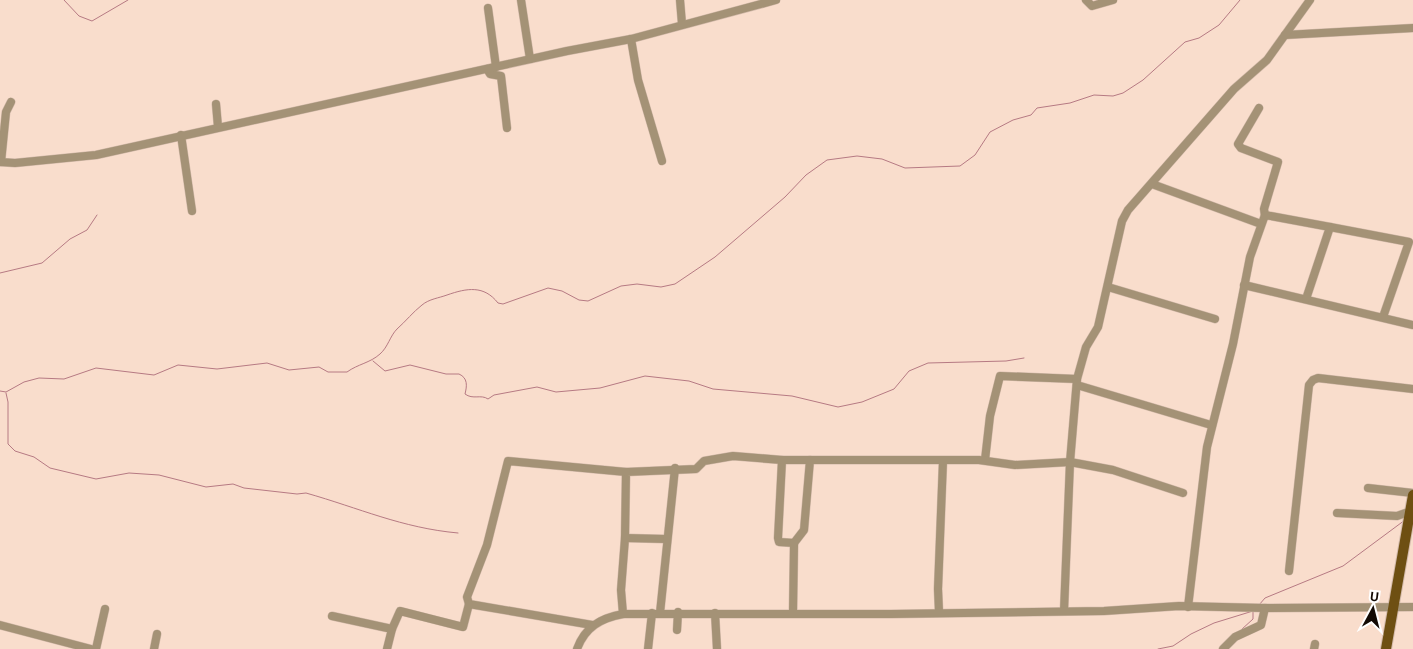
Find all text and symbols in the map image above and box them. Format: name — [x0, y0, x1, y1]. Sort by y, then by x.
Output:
north arrow — [1348, 584, 1398, 634]
text: U — [1369, 590, 1380, 605]

